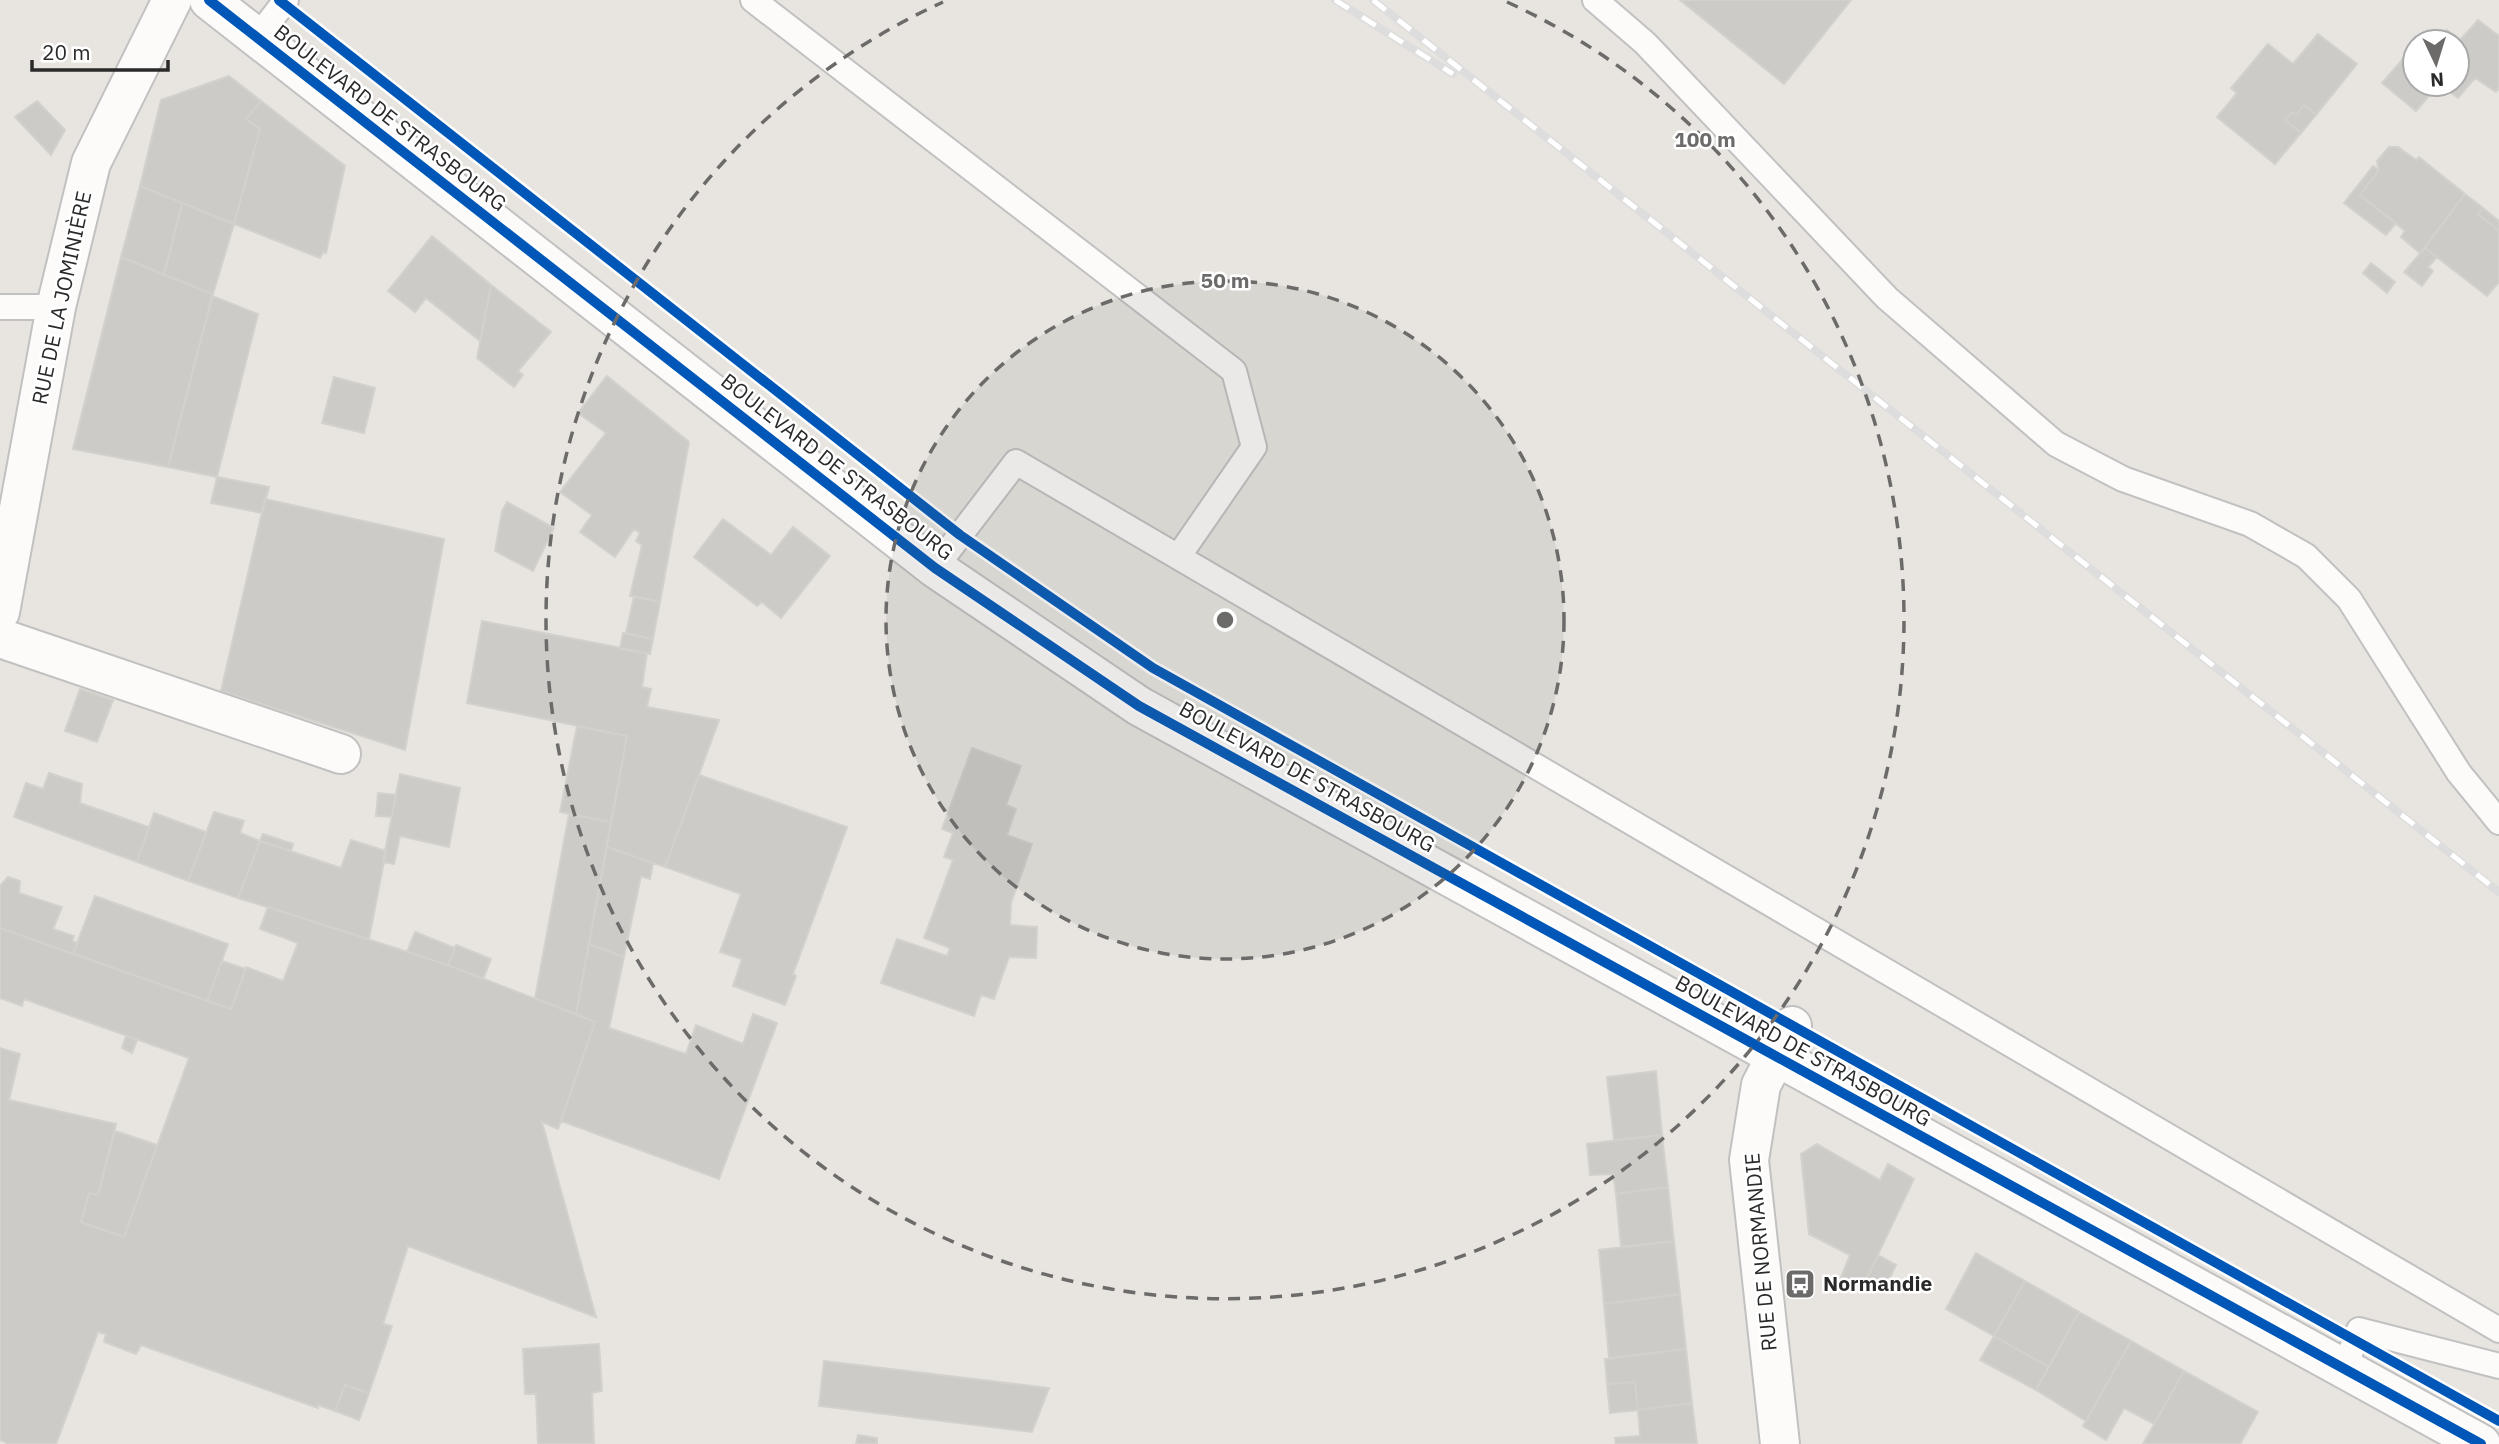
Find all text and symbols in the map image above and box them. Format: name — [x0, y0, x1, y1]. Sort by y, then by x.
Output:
street label: BOULEVARD DE STRASBOURG — [268, 17, 513, 217]
scale bar — [32, 28, 168, 72]
north arrow — [2401, 28, 2471, 98]
text: 20 m — [42, 38, 91, 66]
text: N — [2429, 68, 2445, 92]
text: 100 m — [1674, 125, 1736, 153]
street label: RUE DE LA JOMINIÈRE — [25, 189, 97, 407]
text: 50 m — [1201, 266, 1249, 294]
street label: BOULEVARD DE STRASBOURG — [715, 366, 960, 566]
centre of rings — [1213, 608, 1237, 632]
street label: BOULEVARD DE STRASBOURG — [1175, 694, 1440, 858]
street label: BOULEVARD DE STRASBOURG — [1671, 968, 1936, 1132]
street label: RUE DE NORMANDIE — [1737, 1152, 1783, 1353]
bus stop icon: Normandie — [1783, 1267, 1817, 1301]
place label: Normandie — [1823, 1269, 1933, 1297]

